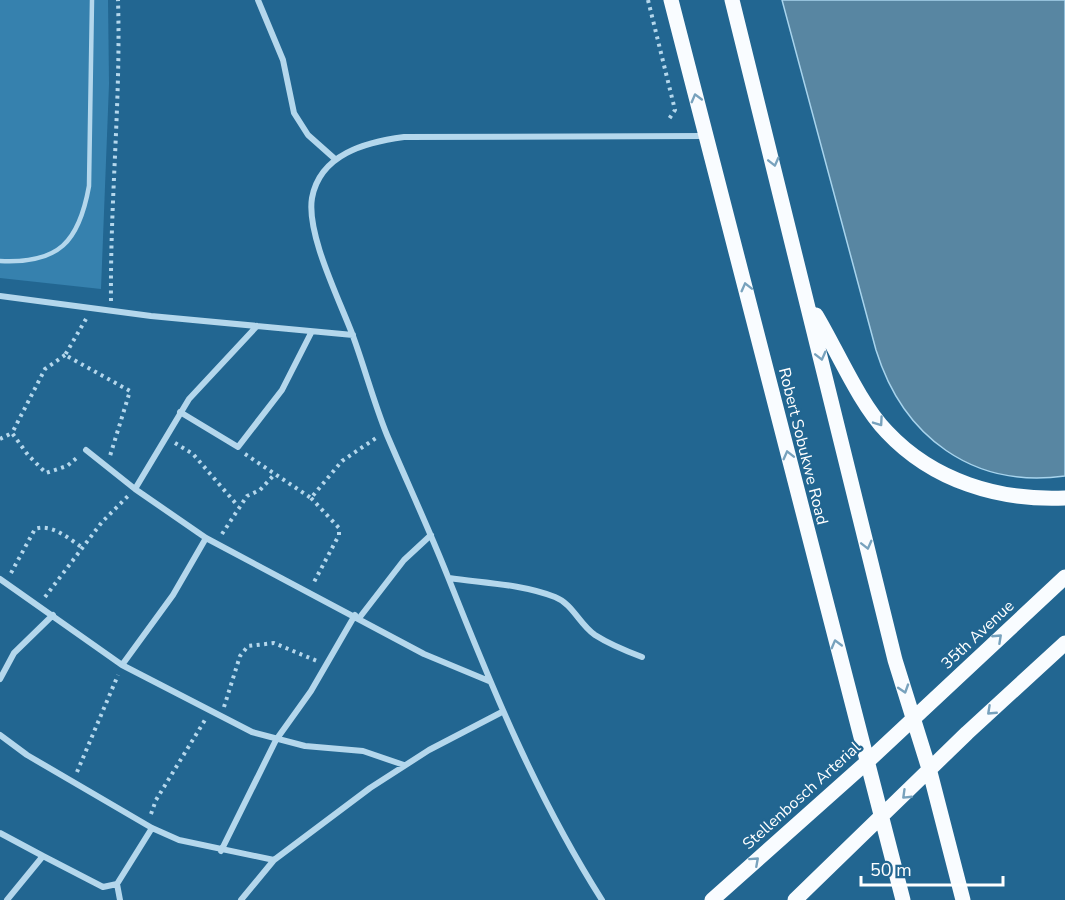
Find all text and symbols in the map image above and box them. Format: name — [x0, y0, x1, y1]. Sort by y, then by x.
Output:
one-way arrow — [691, 93, 704, 103]
one-way arrow — [766, 157, 779, 167]
one-way arrow — [740, 282, 753, 292]
one-way arrow — [814, 351, 827, 361]
street label: Robert Sobukwe Road — [773, 365, 833, 527]
one-way arrow — [872, 416, 883, 427]
one-way arrow — [782, 450, 795, 460]
one-way arrow — [860, 540, 873, 550]
street label: 35th Avenue — [936, 595, 1019, 674]
one-way arrow — [991, 635, 1002, 646]
one-way arrow — [831, 639, 843, 650]
one-way arrow — [897, 683, 910, 694]
one-way arrow — [987, 704, 998, 715]
street label: Stellenbosch Arterial — [738, 737, 866, 855]
one-way arrow — [902, 788, 913, 799]
scale bar — [861, 849, 1004, 887]
one-way arrow — [748, 857, 759, 868]
text: 50 m — [870, 858, 912, 882]

